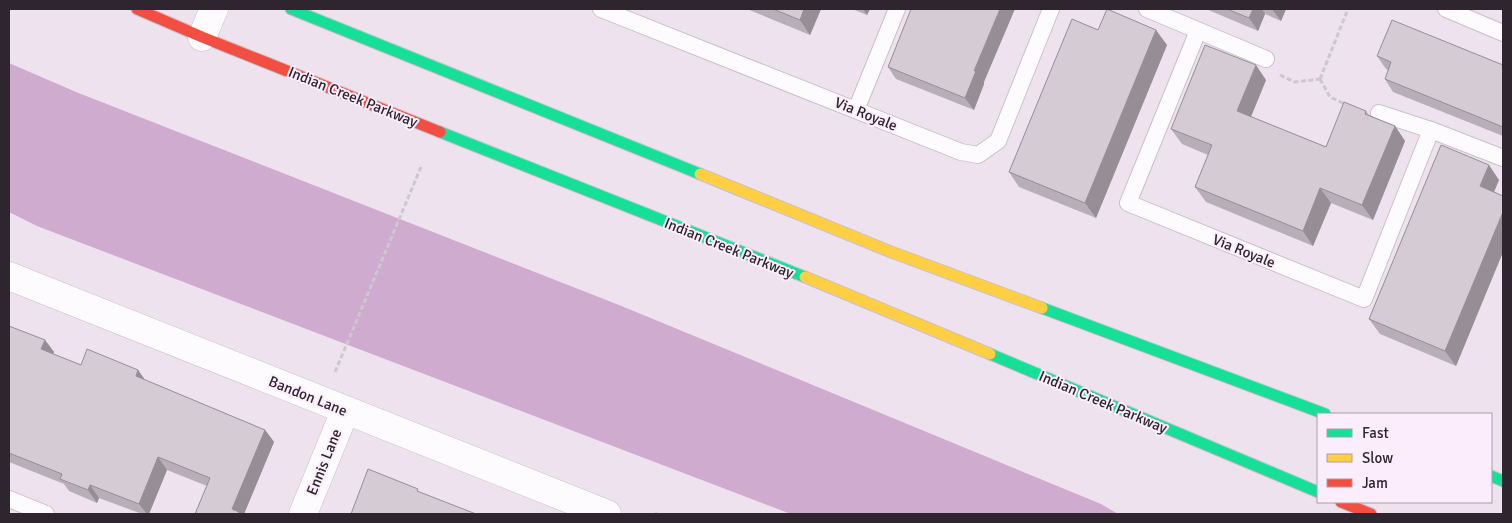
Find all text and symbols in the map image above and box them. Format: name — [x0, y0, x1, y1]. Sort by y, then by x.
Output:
street label: Indian Creek Parkway — [286, 63, 420, 131]
street label: Via Royale — [832, 93, 900, 135]
street label: Indian Creek Parkway — [662, 214, 796, 282]
street label: Via Royale — [1210, 230, 1278, 272]
street label: Indian Creek Parkway — [1036, 367, 1170, 437]
street label: Bandon Lane — [266, 372, 350, 420]
legend — [1317, 413, 1492, 503]
text: Fast — [1362, 424, 1389, 442]
street label: Ennis Lane — [303, 426, 345, 498]
text: Slow — [1362, 449, 1393, 467]
text: Jam — [1362, 474, 1388, 492]

